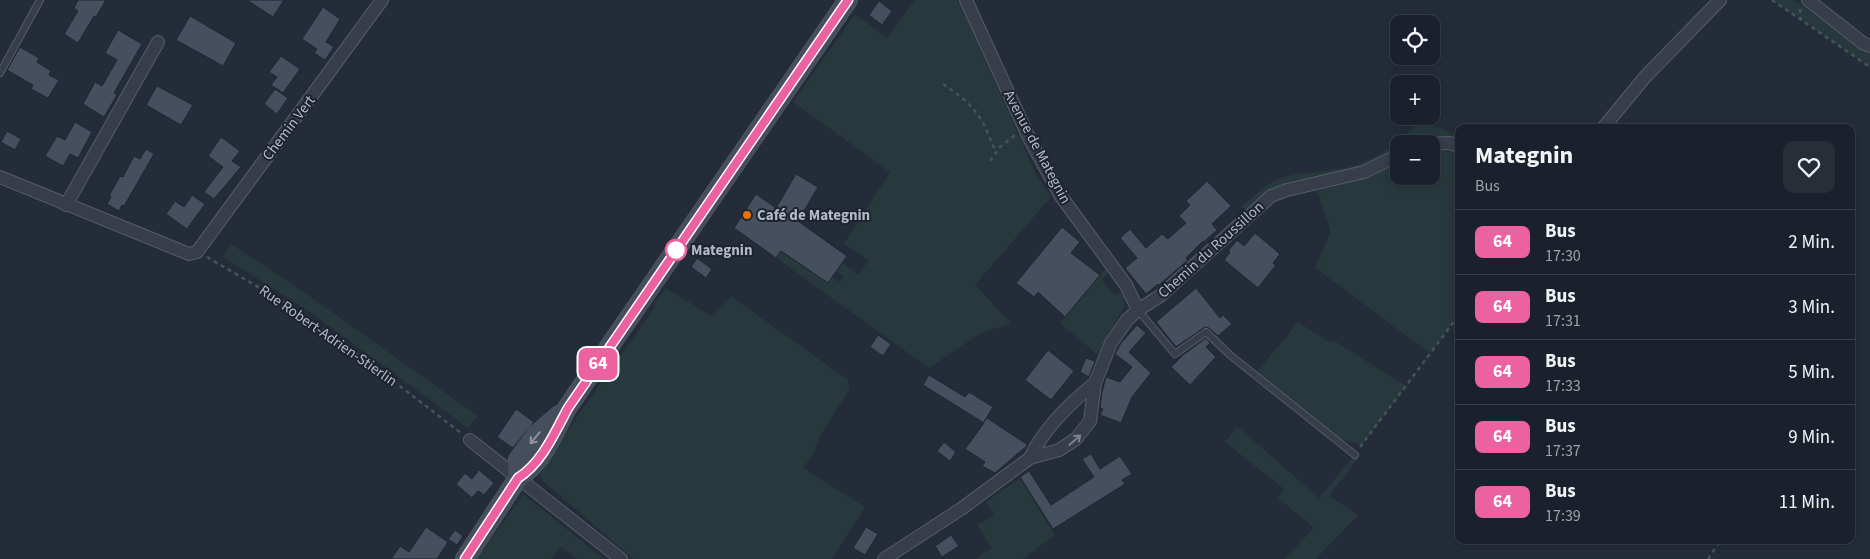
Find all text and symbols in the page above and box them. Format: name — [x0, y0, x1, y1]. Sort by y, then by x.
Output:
map controls — [1390, 15, 1440, 185]
button: locate — [1390, 15, 1440, 65]
button: + — [1390, 75, 1440, 125]
street label: Avenue de Mategnin — [998, 86, 1076, 208]
street label: Chemin Vert — [258, 91, 320, 165]
button: − — [1390, 135, 1440, 185]
text: Mategnin — [1475, 138, 1573, 173]
button: heart — [1783, 141, 1835, 193]
text: Bus — [1475, 175, 1500, 197]
street label: Chemin du Roussillon — [1153, 197, 1269, 303]
place label: Café de Mategnin — [757, 205, 870, 226]
marker: Café de Mategnin — [741, 209, 753, 221]
text: Bus — [1545, 218, 1576, 245]
text: 64 — [1493, 229, 1512, 254]
text: 2 Min. — [1788, 229, 1835, 256]
marker: Mategnin — [665, 239, 687, 261]
place label: Mategnin — [691, 240, 752, 261]
text: 17:30 — [1545, 245, 1581, 267]
street label: Rue Robert-Adrien-Stierlin — [255, 280, 401, 392]
text: Bus — [1545, 283, 1576, 310]
text: 64 — [1493, 294, 1512, 319]
text: 3 Min. — [1788, 294, 1835, 321]
text: 17:31 — [1545, 310, 1581, 332]
line badge: 64 — [576, 348, 620, 380]
text: Bus — [1545, 348, 1576, 375]
text: 64 — [588, 351, 608, 376]
text: 64 — [1493, 359, 1512, 384]
text: 5 Min. — [1788, 359, 1835, 386]
text: 17:33 — [1545, 375, 1581, 397]
text: Bus — [1545, 413, 1576, 440]
text: 64 — [1493, 424, 1512, 449]
text: 9 Min. — [1788, 424, 1835, 451]
one-way arrow — [529, 432, 540, 445]
one-way arrow — [1068, 434, 1081, 445]
text: 17:37 — [1545, 440, 1581, 462]
text: Bus — [1545, 478, 1576, 505]
text: 64 — [1493, 489, 1512, 514]
text: 11 Min. — [1779, 489, 1835, 516]
text: 17:39 — [1545, 505, 1581, 527]

